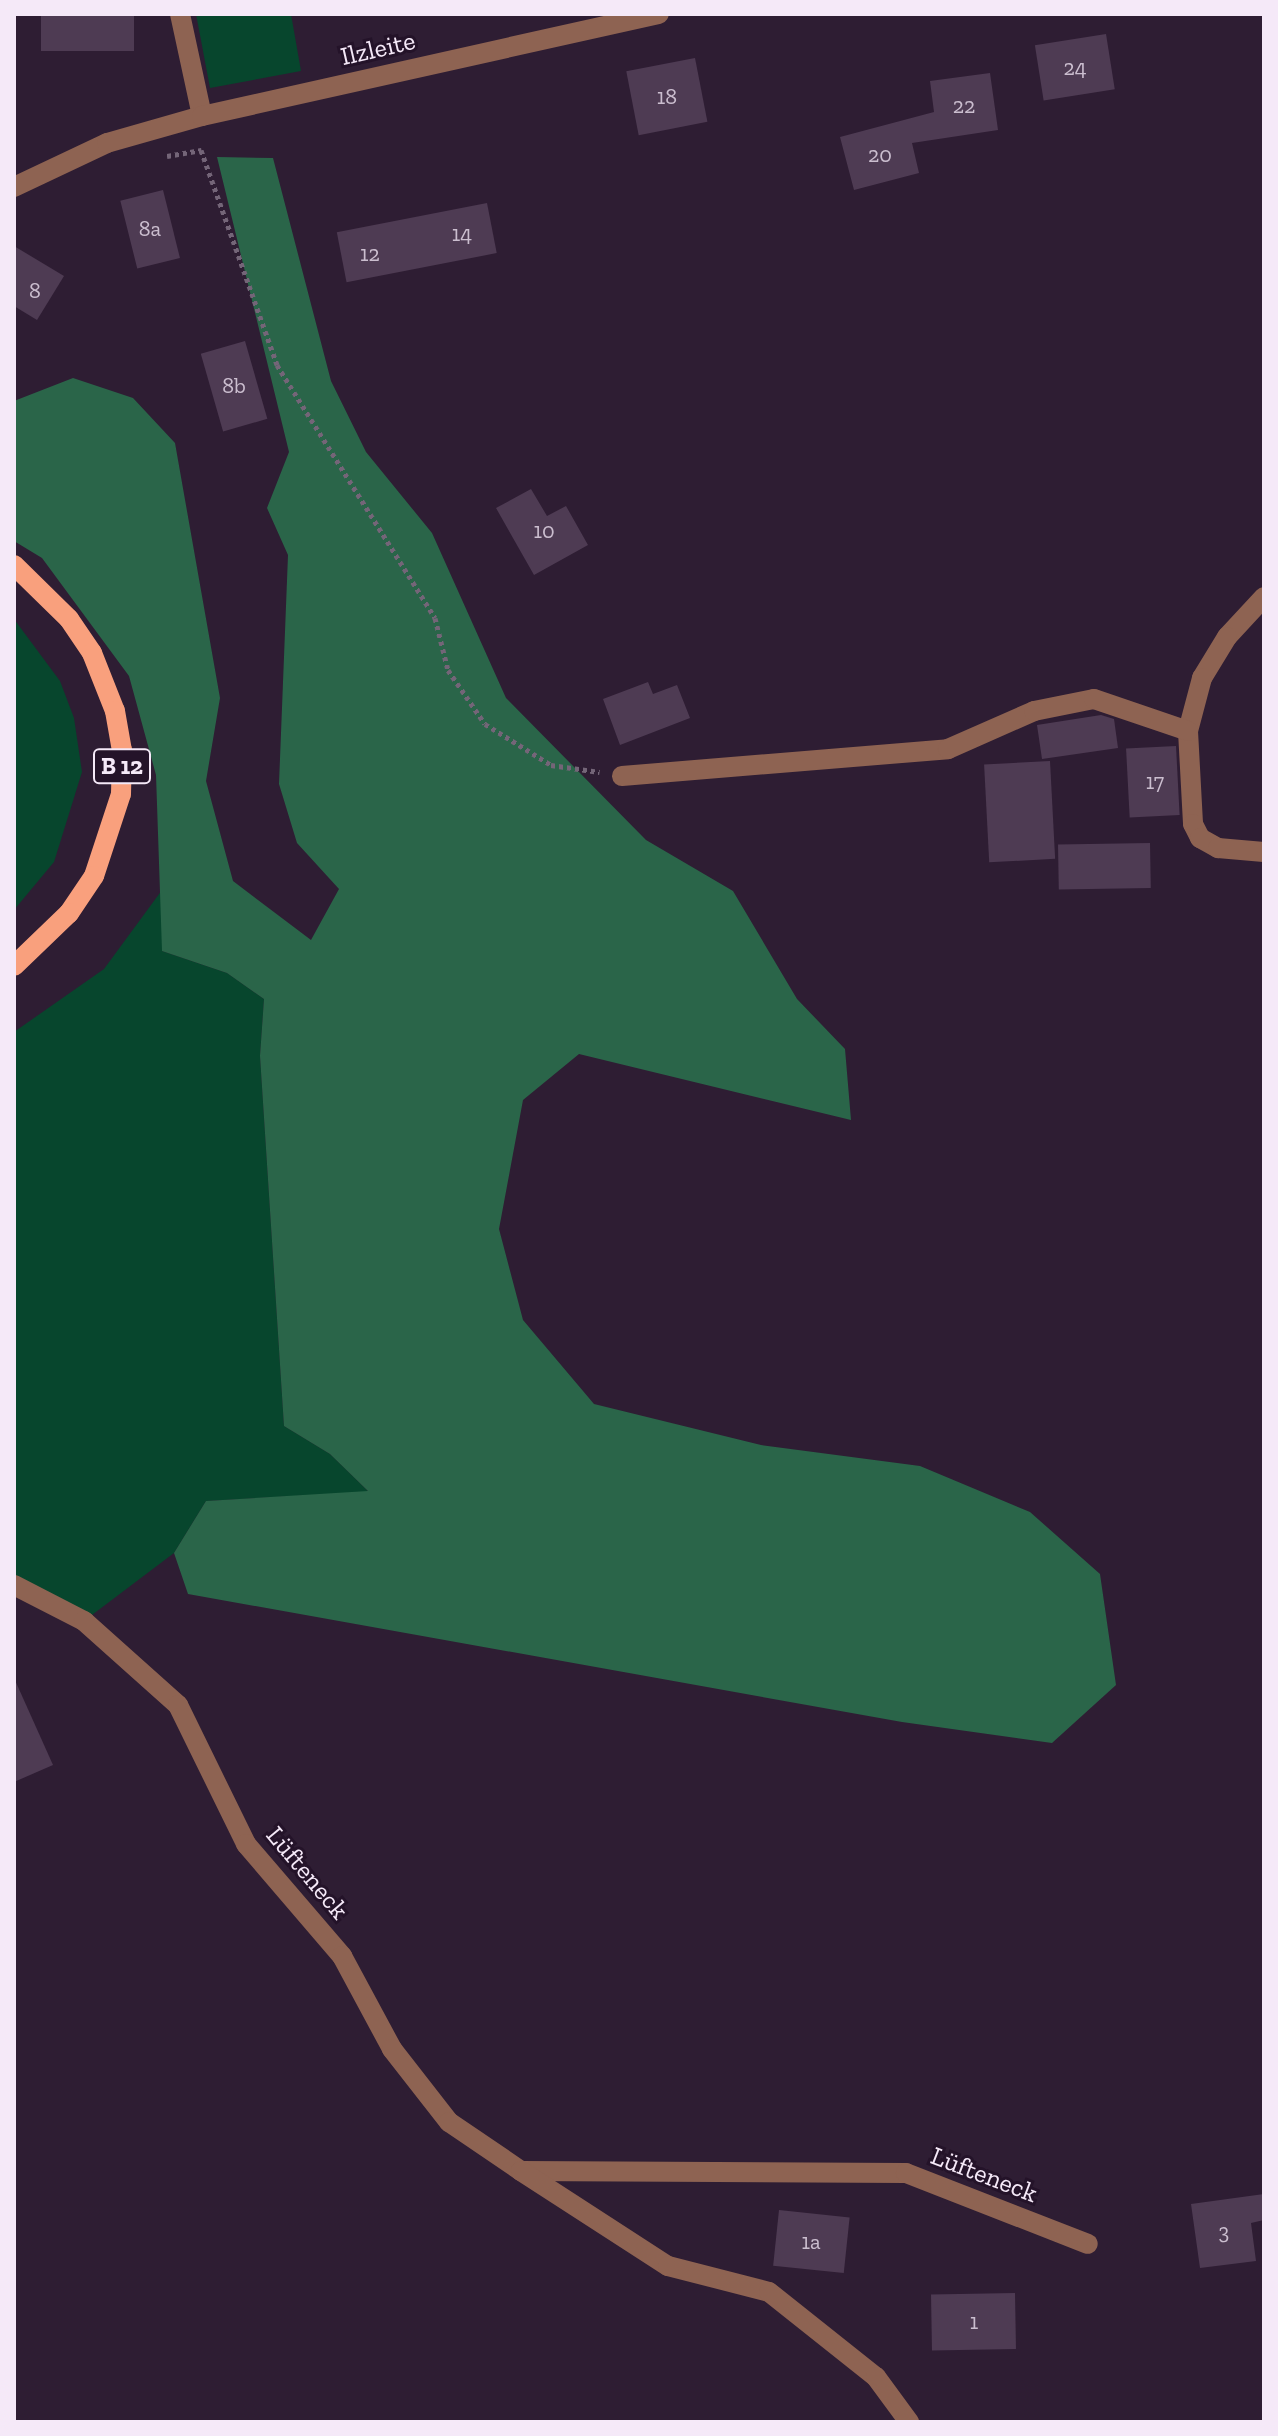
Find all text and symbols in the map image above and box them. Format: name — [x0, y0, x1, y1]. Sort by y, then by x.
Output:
street label: Ilzleite — [338, 25, 418, 73]
house number: 24 — [1063, 55, 1087, 81]
house number: 18 — [657, 84, 677, 110]
house number: 22 — [953, 93, 975, 119]
house number: 20 — [868, 142, 892, 168]
house number: 8a — [139, 216, 161, 242]
house number: 14 — [452, 221, 472, 247]
house number: 12 — [360, 241, 380, 267]
house number: 8 — [29, 278, 41, 304]
house number: 8b — [222, 373, 246, 399]
house number: 10 — [533, 518, 555, 544]
road number: B 12 — [92, 746, 152, 786]
house number: 17 — [1146, 769, 1164, 795]
street label: Lüfteneck — [259, 1820, 355, 1926]
street label: Lüfteneck — [926, 2140, 1042, 2210]
house number: 3 — [1219, 2219, 1229, 2245]
house number: 1a — [801, 2229, 821, 2255]
house number: 1 — [970, 2309, 978, 2335]

